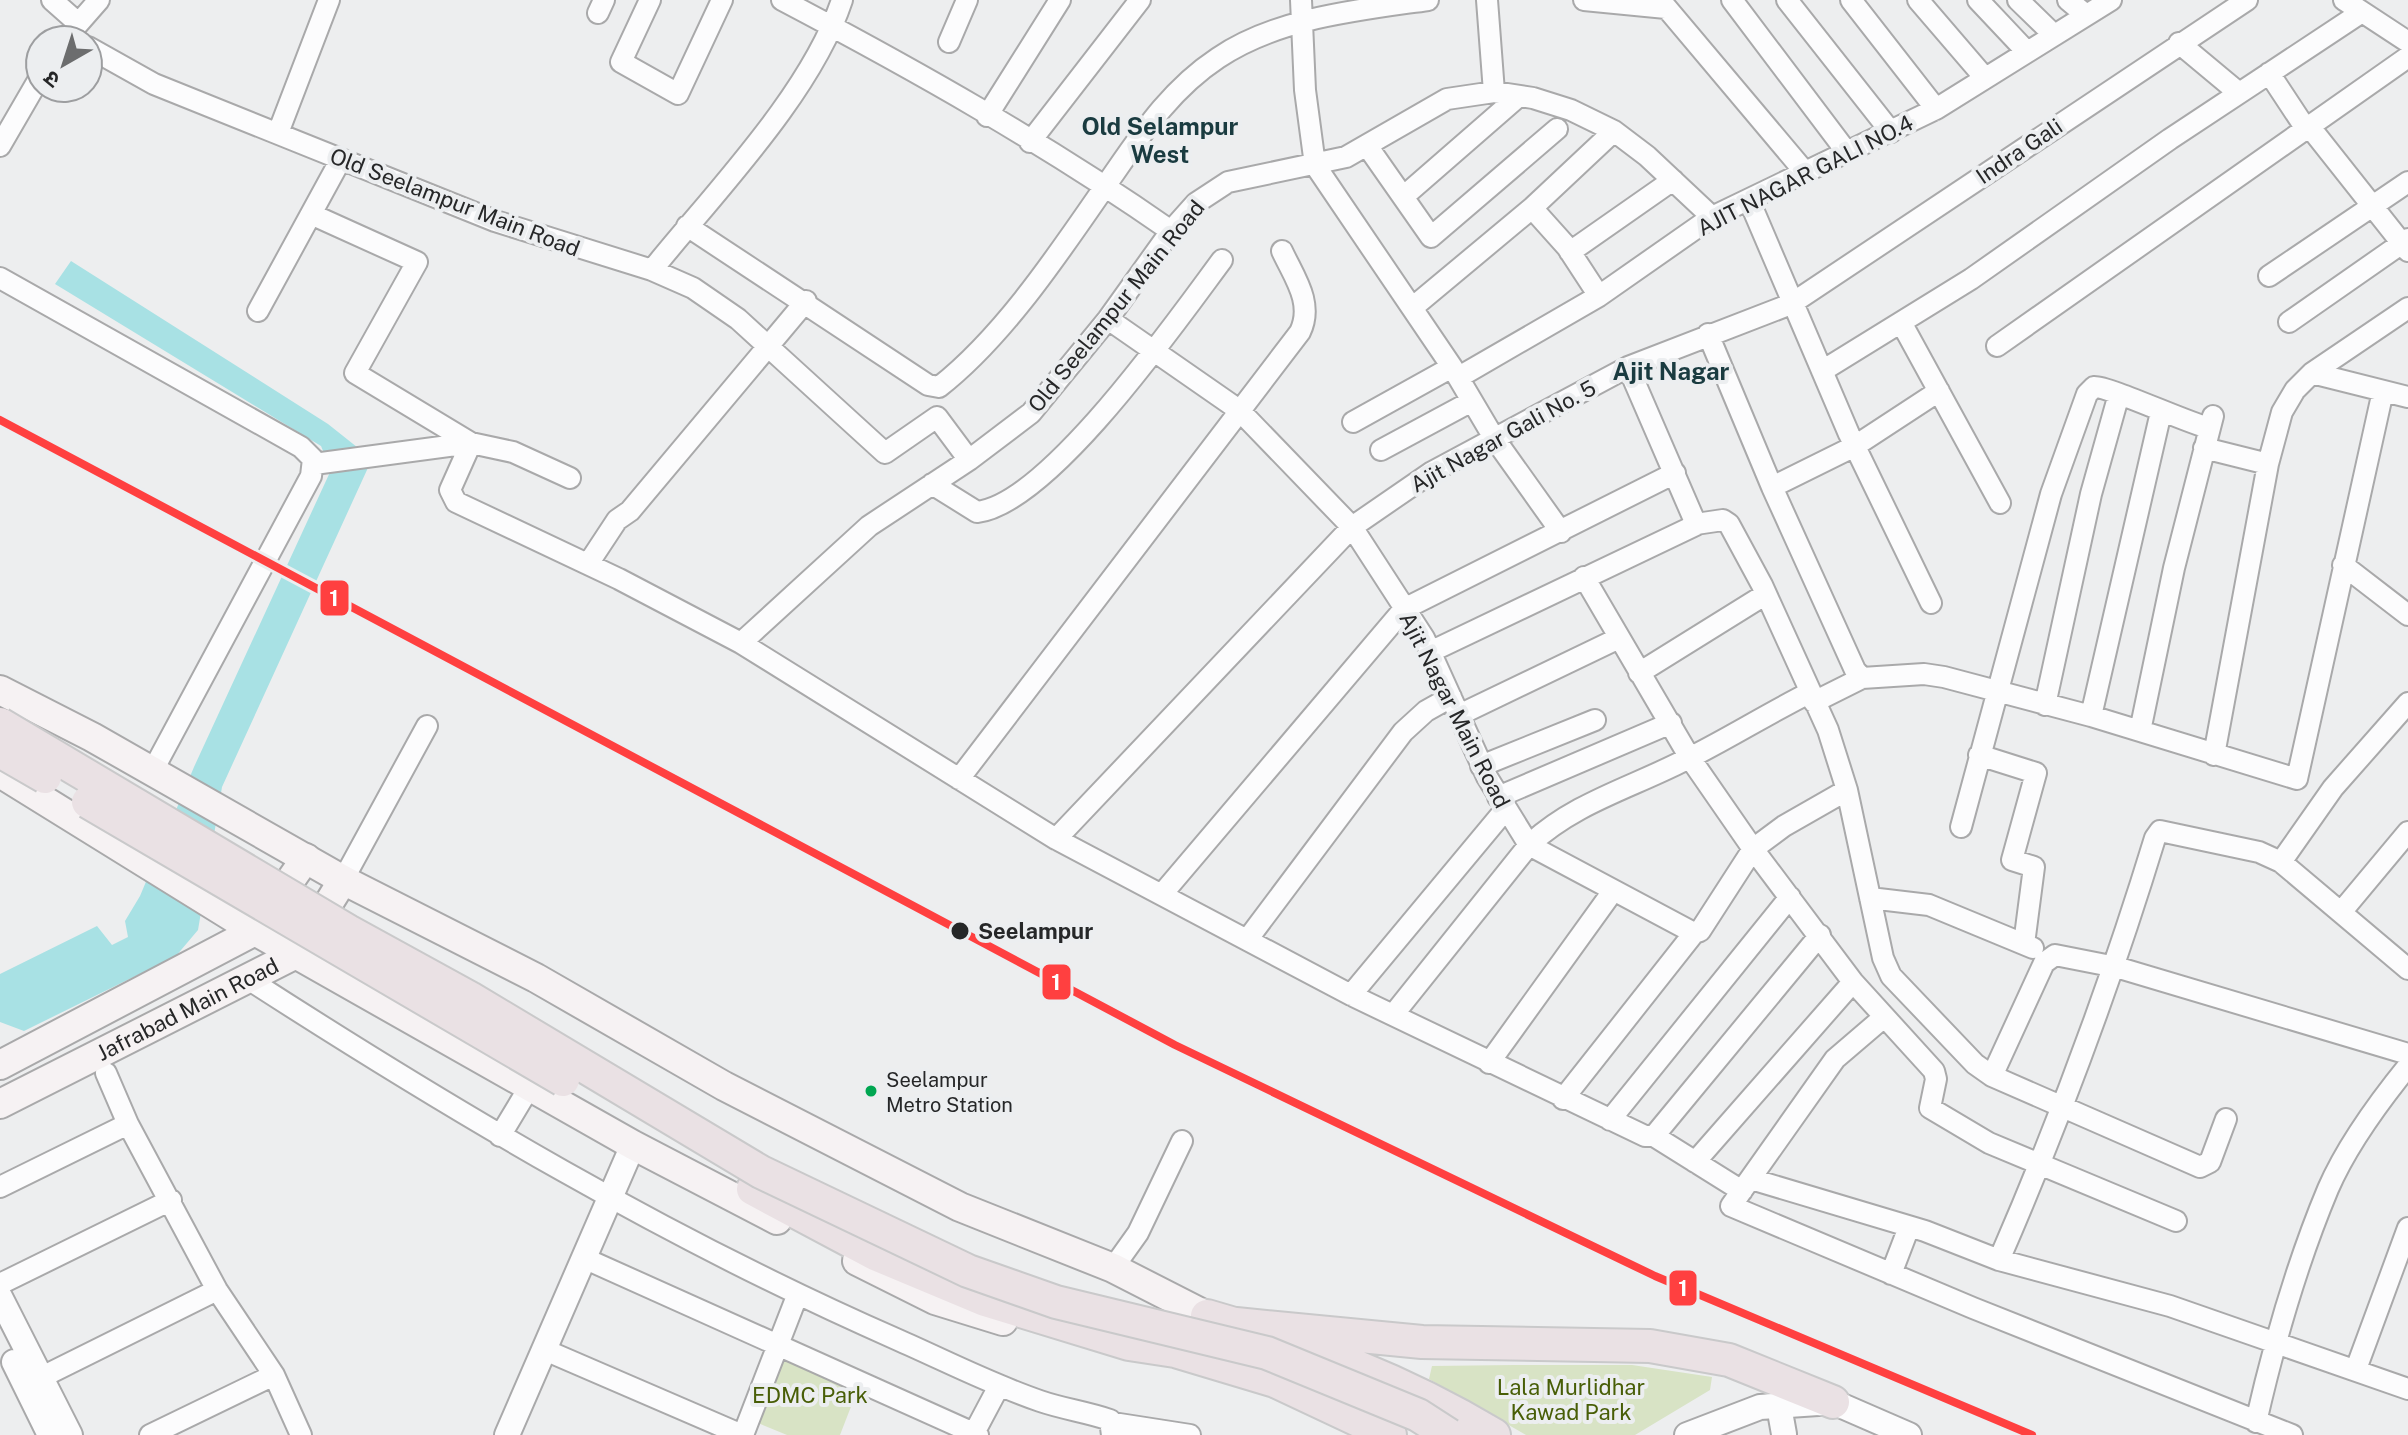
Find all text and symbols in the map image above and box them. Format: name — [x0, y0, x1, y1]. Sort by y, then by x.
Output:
north arrow — [24, 24, 104, 104]
text: उ — [37, 65, 65, 94]
street label: AJIT NAGAR GALI NO.4 — [1693, 109, 1918, 241]
district label: Old Selampur West — [1081, 112, 1239, 168]
street label: Indra Gali — [1971, 113, 2067, 189]
street label: Old Seelampur Main Road — [327, 142, 583, 262]
street label: Old Seelampur Main Road — [1022, 195, 1210, 417]
district label: Ajit Nagar — [1613, 357, 1729, 385]
street label: Ajit Nagar Gali No. 5 — [1406, 374, 1600, 498]
line badge: 1 — [319, 579, 350, 617]
text: 1 — [329, 585, 339, 611]
street label: Ajit Nagar Main Road — [1394, 608, 1516, 812]
place label: Seelampur — [978, 918, 1093, 944]
marker: Seelampur — [949, 920, 971, 942]
street label: Jafrabad Main Road — [92, 952, 283, 1066]
line badge: 1 — [1041, 963, 1072, 1001]
text: 1 — [1051, 969, 1061, 995]
place label: Seelampur Metro Station — [886, 1068, 1013, 1117]
marker: Seelampur Metro Station — [863, 1083, 879, 1099]
line badge: 1 — [1668, 1269, 1698, 1307]
text: 1 — [1678, 1275, 1688, 1301]
park label: Lala Murlidhar Kawad Park — [1497, 1374, 1645, 1425]
park label: EDMC Park — [752, 1382, 868, 1408]

